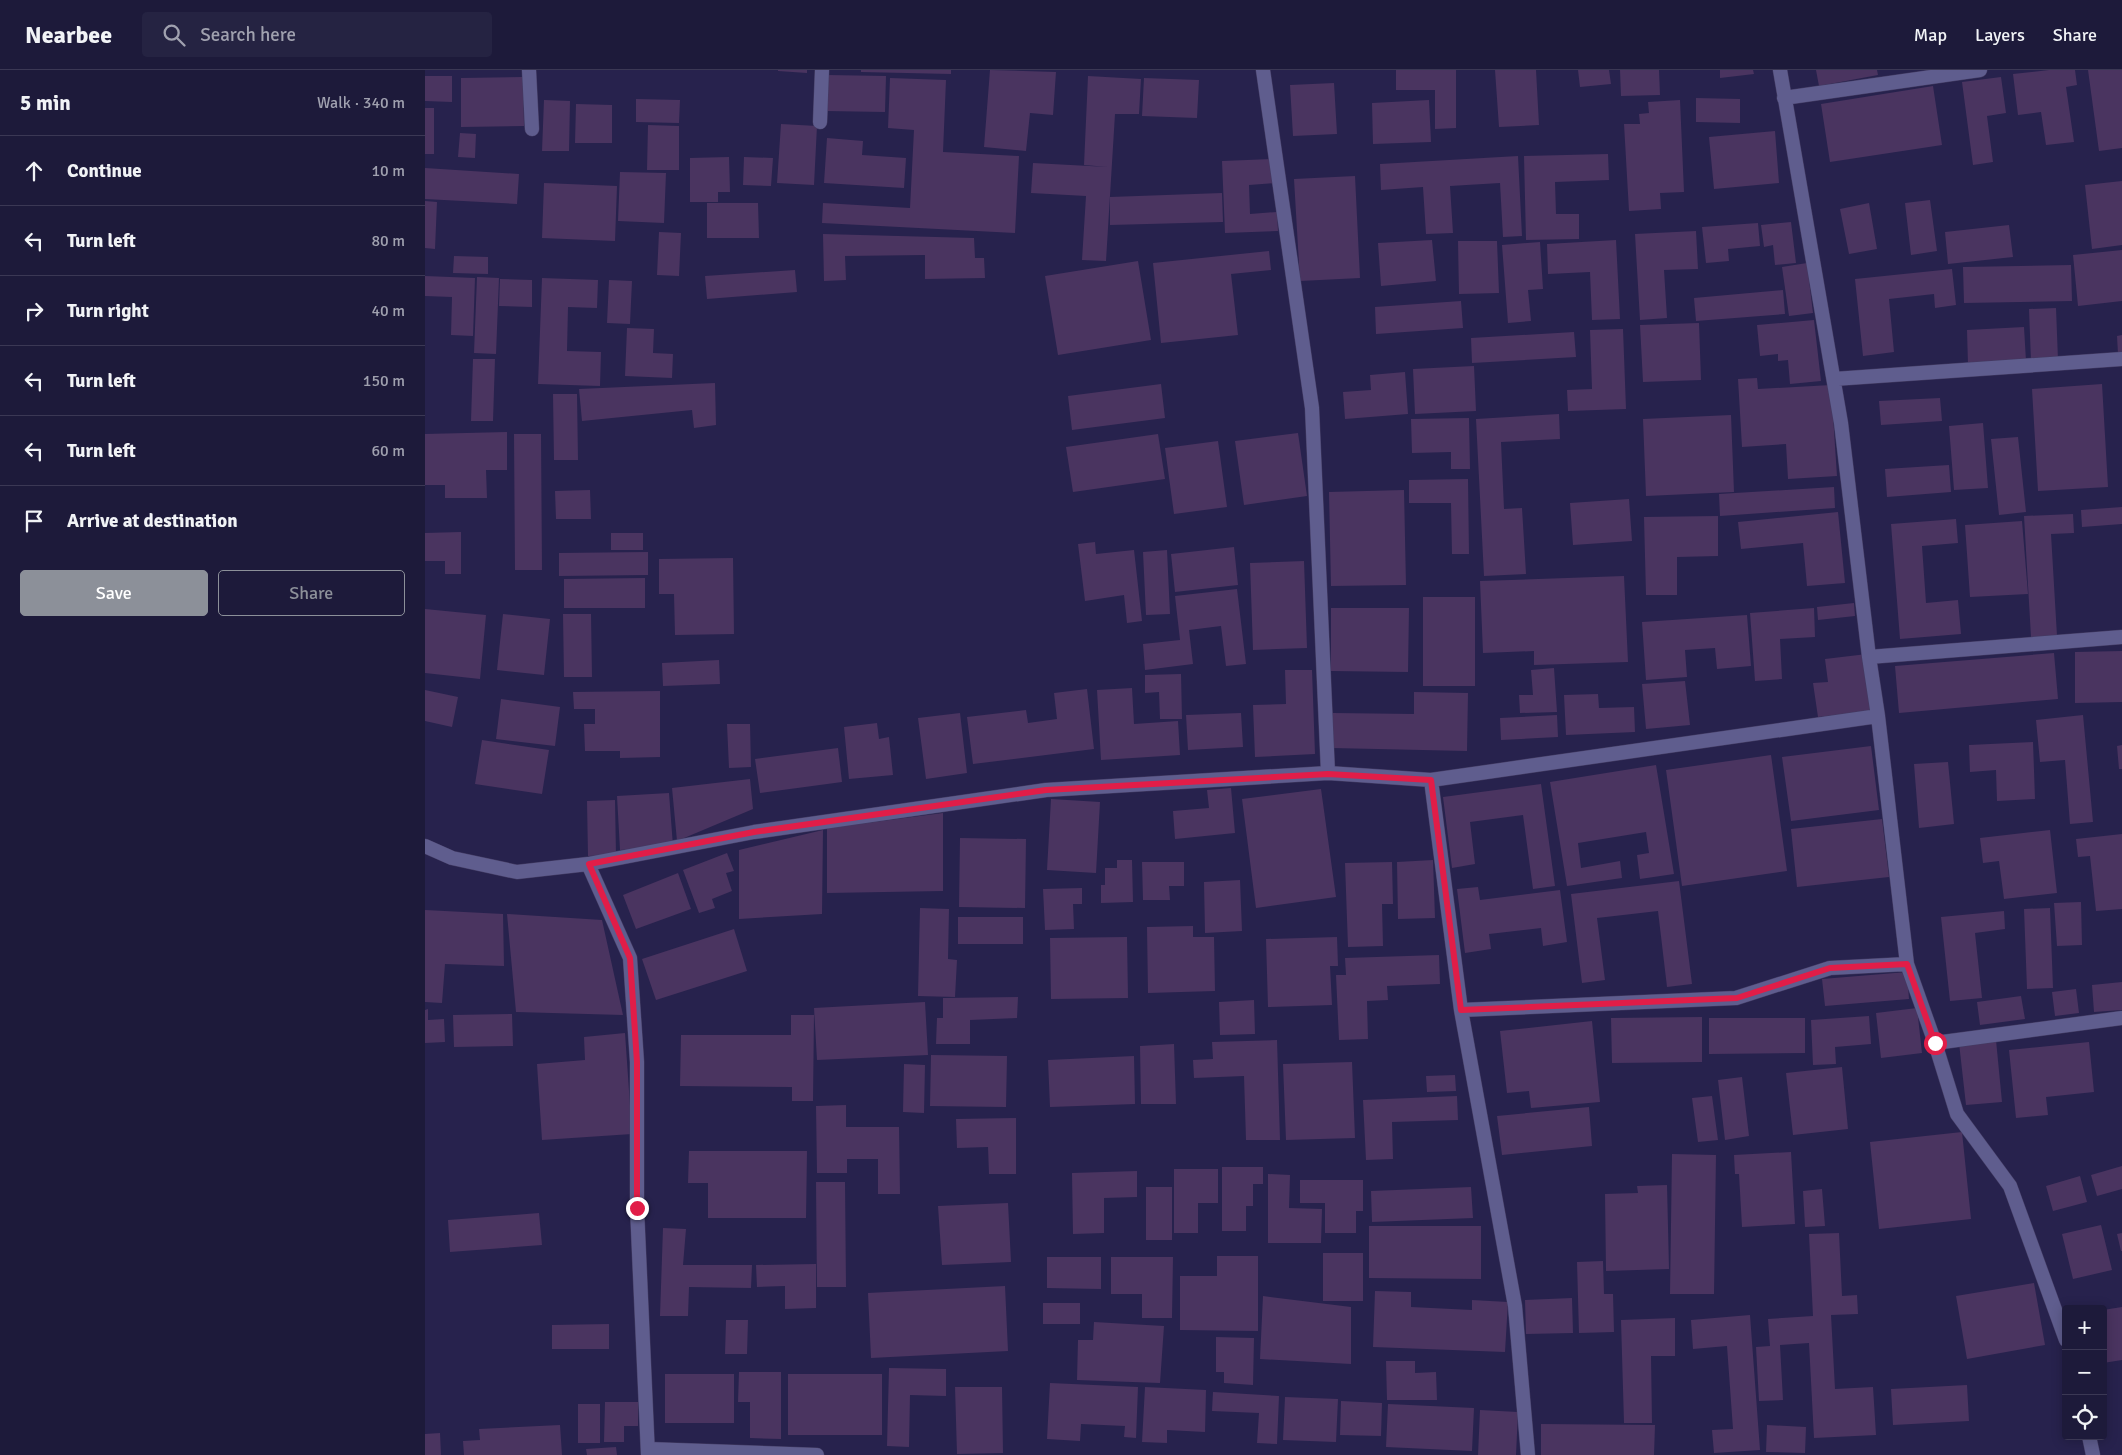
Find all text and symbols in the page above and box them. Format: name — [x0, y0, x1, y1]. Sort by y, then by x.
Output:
search box — [142, 12, 492, 57]
text: Nearbee — [25, 20, 112, 50]
icon: search — [160, 21, 188, 49]
text: Search here — [200, 23, 296, 47]
text: Map — [1914, 24, 1947, 46]
text: Layers — [1975, 24, 2025, 46]
text: Share — [2053, 24, 2097, 46]
text: 5 min — [20, 90, 71, 116]
text: Walk · 340 m — [317, 93, 405, 113]
icon: ahead — [20, 157, 48, 185]
text: Continue — [67, 159, 142, 183]
text: 10 m — [371, 161, 405, 181]
icon: left — [20, 227, 48, 255]
text: Turn left — [67, 229, 136, 253]
text: 80 m — [371, 231, 405, 251]
icon: right — [20, 297, 48, 325]
text: Turn right — [67, 299, 149, 323]
text: 40 m — [371, 301, 405, 321]
icon: left — [20, 367, 48, 395]
text: Turn left — [67, 369, 136, 393]
text: 150 m — [363, 371, 405, 391]
icon: left — [20, 437, 48, 465]
text: Turn left — [67, 439, 136, 463]
text: 60 m — [371, 441, 405, 461]
icon: arrive — [20, 507, 48, 535]
text: Arrive at destination — [67, 509, 238, 533]
button: Save — [20, 570, 208, 616]
button: Share — [218, 570, 405, 616]
route start — [1924, 1032, 1947, 1055]
route end — [626, 1197, 649, 1220]
map controls — [2062, 1305, 2107, 1440]
button: + — [2062, 1305, 2107, 1350]
button: − — [2062, 1350, 2107, 1395]
button: locate — [2062, 1395, 2107, 1440]

